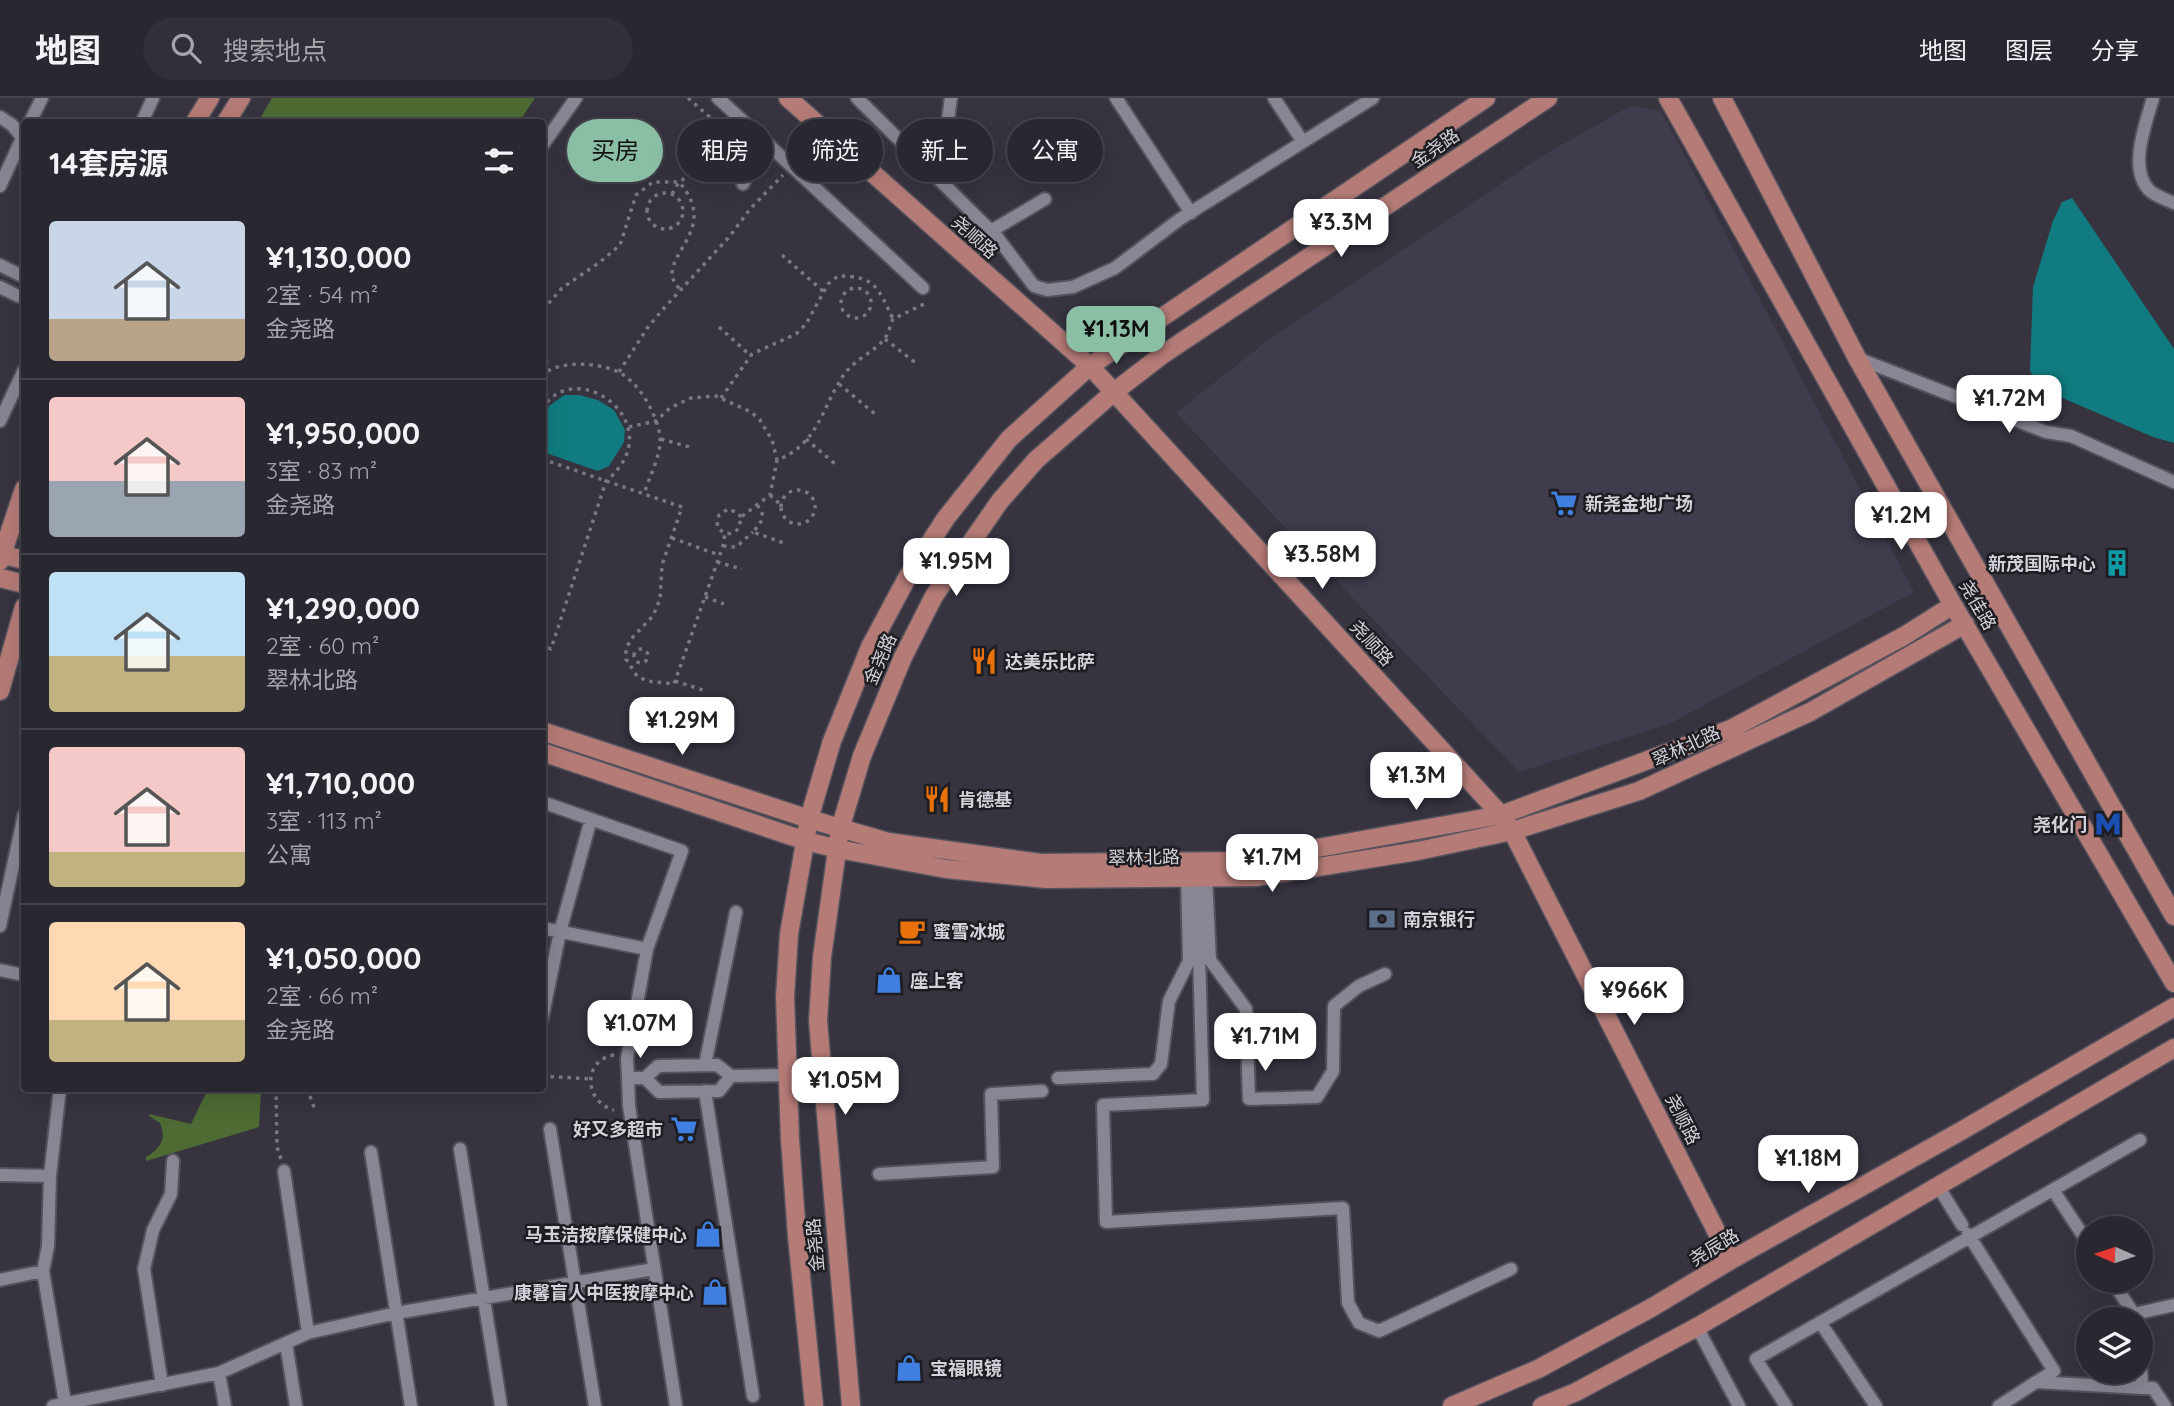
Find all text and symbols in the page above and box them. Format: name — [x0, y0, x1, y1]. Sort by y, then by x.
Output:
search box — [143, 17, 633, 80]
text: 地图 — [35, 29, 101, 70]
icon: search — [167, 29, 205, 67]
text: 搜索地点 — [223, 34, 327, 67]
text: 地图 — [1919, 35, 1967, 65]
text: 图层 — [2005, 35, 2053, 65]
text: 分享 — [2091, 35, 2139, 65]
chip: 买房 — [567, 119, 663, 182]
chip: 租房 — [677, 119, 773, 182]
chip: 筛选 — [787, 119, 883, 182]
chip: 新上 — [897, 119, 993, 182]
chip: 公寓 — [1007, 119, 1103, 182]
street label: 金尧路 — [1406, 123, 1464, 173]
icon: filters — [480, 142, 518, 180]
text: 14套房源 — [49, 144, 168, 182]
pin: ¥3.3M — [1292, 200, 1390, 259]
text: ¥3.3M — [1310, 207, 1372, 236]
street label: 尧顺路 — [947, 210, 1003, 264]
text: ¥1,130,000 — [266, 238, 411, 276]
icon: home — [105, 249, 189, 333]
text: 2室 · 54 m² — [266, 280, 378, 309]
pin: ¥1.13M — [1059, 306, 1173, 366]
text: 金尧路 — [266, 314, 335, 343]
text: ¥1.13M — [1082, 314, 1150, 343]
pin: ¥1.72M — [1952, 376, 2066, 435]
text: ¥1.72M — [1973, 383, 2045, 412]
text: ¥1,950,000 — [266, 414, 420, 452]
icon: home — [105, 425, 189, 509]
text: 3室 · 83 m² — [266, 456, 377, 485]
supermarket icon: 新尧金地广场 — [1549, 488, 1579, 518]
text: 金尧路 — [266, 490, 335, 519]
place label: 新尧金地广场 — [1585, 492, 1693, 515]
pin: ¥1.2M — [1852, 492, 1950, 552]
text: ¥1.2M — [1871, 500, 1931, 529]
pin: ¥3.58M — [1265, 532, 1379, 591]
pin: ¥1.95M — [899, 538, 1013, 598]
text: ¥3.58M — [1284, 539, 1360, 568]
text: ¥1.95M — [919, 546, 993, 575]
building icon: 新茂国际中心 — [2102, 548, 2132, 578]
place label: 新茂国际中心 — [1988, 552, 2096, 575]
street label: 尧佳路 — [1955, 576, 2001, 634]
text: ¥1,290,000 — [266, 589, 420, 627]
icon: home — [105, 600, 189, 684]
street label: 尧顺路 — [1345, 615, 1399, 671]
street label: 金尧路 — [859, 630, 901, 688]
text: 2室 · 60 m² — [266, 631, 379, 660]
restaurant icon: 达美乐比萨 — [969, 646, 999, 676]
place label: 达美乐比萨 — [1005, 650, 1095, 673]
text: 翠林北路 — [266, 665, 358, 694]
pin: ¥1.29M — [625, 698, 739, 757]
text: ¥1.29M — [645, 705, 719, 734]
street label: 翠林北路 — [1649, 720, 1723, 772]
pin: ¥1.3M — [1367, 752, 1465, 812]
text: ¥1.3M — [1386, 760, 1446, 789]
text: ¥1,710,000 — [266, 764, 415, 802]
icon: home — [105, 775, 189, 859]
restaurant icon: 肯德基 — [922, 784, 952, 814]
place label: 肯德基 — [958, 788, 1012, 811]
text: 3室 · 113 m² — [266, 806, 382, 835]
metro station icon: 尧化门 — [2093, 809, 2123, 839]
place label: 尧化门 — [2033, 813, 2087, 836]
pin: ¥1.7M — [1223, 834, 1321, 894]
text: 公寓 — [266, 840, 312, 869]
text: ¥1.7M — [1242, 842, 1302, 871]
street label: 翠林北路 — [1108, 845, 1180, 869]
bank icon: 南京银行 — [1367, 904, 1397, 934]
place label: 南京银行 — [1403, 908, 1475, 931]
cafe icon: 蜜雪冰城 — [897, 916, 927, 946]
place label: 蜜雪冰城 — [933, 920, 1005, 943]
text: ¥1,050,000 — [266, 939, 421, 977]
icon: home — [105, 950, 189, 1034]
shop icon: 座上客 — [874, 965, 904, 995]
pin: ¥966K — [1585, 968, 1683, 1027]
place label: 座上客 — [910, 969, 964, 992]
text: ¥966K — [1600, 975, 1668, 1004]
text: 2室 · 66 m² — [266, 981, 378, 1010]
pin: ¥1.07M — [583, 1000, 697, 1060]
text: ¥1.07M — [603, 1008, 677, 1037]
pin: ¥1.71M — [1208, 1014, 1322, 1073]
text: 金尧路 — [266, 1015, 335, 1044]
text: ¥1.71M — [1230, 1021, 1300, 1050]
pin: ¥1.05M — [788, 1058, 902, 1117]
text: ¥1.05M — [808, 1065, 882, 1094]
street label: 尧顺路 — [1660, 1090, 1706, 1148]
supermarket icon: 好又多超市 — [669, 1114, 699, 1144]
place label: 好又多超市 — [573, 1118, 663, 1141]
pin: ¥1.18M — [1751, 1136, 1865, 1195]
text: ¥1.18M — [1774, 1143, 1842, 1172]
north arrow — [2076, 1216, 2152, 1293]
map controls — [2076, 1216, 2153, 1384]
street label: 金尧路 — [801, 1217, 829, 1273]
shop icon: 马玉洁按摩保健中心 — [693, 1219, 723, 1249]
place label: 马玉洁按摩保健中心 — [525, 1223, 687, 1246]
street label: 尧辰路 — [1685, 1223, 1743, 1271]
shop icon: 康馨盲人中医按摩中心 — [700, 1277, 730, 1307]
place label: 康馨盲人中医按摩中心 — [514, 1281, 694, 1304]
button: layers — [2076, 1307, 2153, 1384]
shop icon: 宝福眼镜 — [894, 1353, 924, 1383]
place label: 宝福眼镜 — [930, 1357, 1002, 1380]

